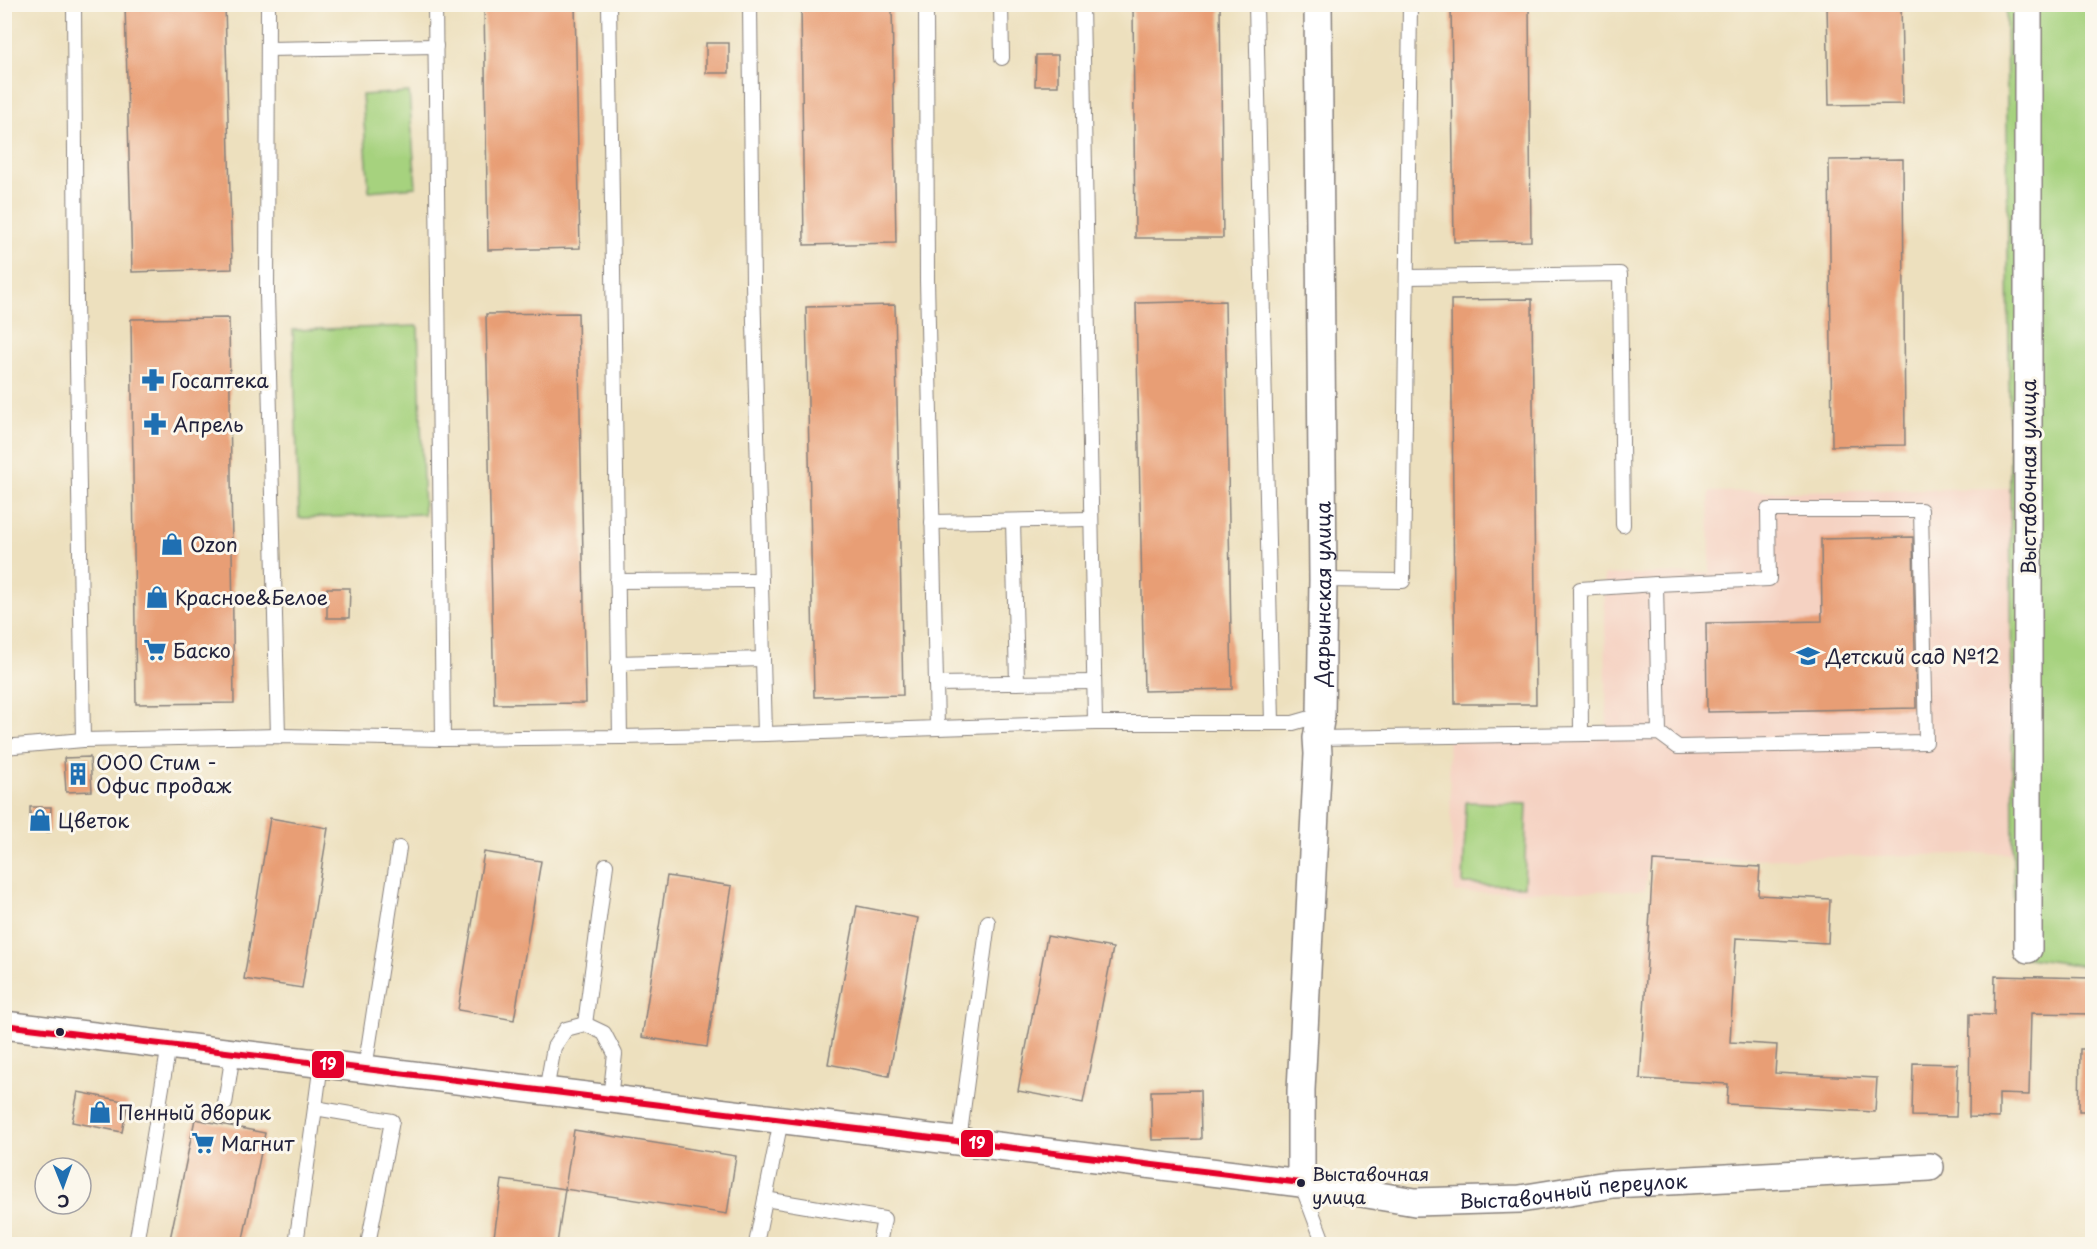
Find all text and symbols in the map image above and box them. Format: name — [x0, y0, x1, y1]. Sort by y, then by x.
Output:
place label: Госаптека — [171, 365, 269, 395]
pharmacy icon: Госаптека — [140, 367, 166, 393]
street label: Выставочная улица — [2013, 379, 2043, 575]
place label: Апрель — [173, 409, 243, 439]
pharmacy icon: Апрель — [142, 411, 168, 437]
street label: Дарьинская улица — [1306, 501, 1338, 688]
place label: Ozon — [190, 529, 238, 559]
shop icon: Ozon — [159, 531, 185, 557]
place label: Красное&Белое — [175, 582, 328, 612]
shop icon: Красное&Белое — [144, 584, 170, 610]
place label: Баско — [173, 635, 231, 665]
supermarket icon: Баско — [142, 637, 168, 663]
place label: Детский сад №12 — [1825, 641, 2000, 671]
school or university icon: Детский сад №12 — [1795, 643, 1821, 669]
place label: ООО Стим - Офис продаж — [96, 747, 232, 800]
building icon: ООО Стим - Офис продаж — [65, 761, 91, 787]
place label: Цветок — [58, 805, 129, 835]
shop icon: Цветок — [27, 807, 53, 833]
unlabelled marker — [54, 1026, 66, 1038]
line badge: 19 — [311, 1050, 345, 1079]
text: 19 — [319, 1051, 337, 1075]
place label: Пенный дворик — [118, 1097, 271, 1127]
shop icon: Пенный дворик — [87, 1099, 113, 1125]
place label: Магнит — [221, 1128, 295, 1158]
line badge: 19 — [960, 1129, 994, 1158]
supermarket icon: Магнит — [190, 1130, 216, 1156]
text: 19 — [968, 1130, 986, 1154]
north arrow — [33, 1156, 93, 1216]
place label: Выставочная улица — [1312, 1160, 1429, 1210]
street label: Выставочный переулок — [1459, 1165, 1688, 1216]
marker: Выставочная улица — [1295, 1177, 1307, 1189]
text: С — [57, 1190, 70, 1214]

